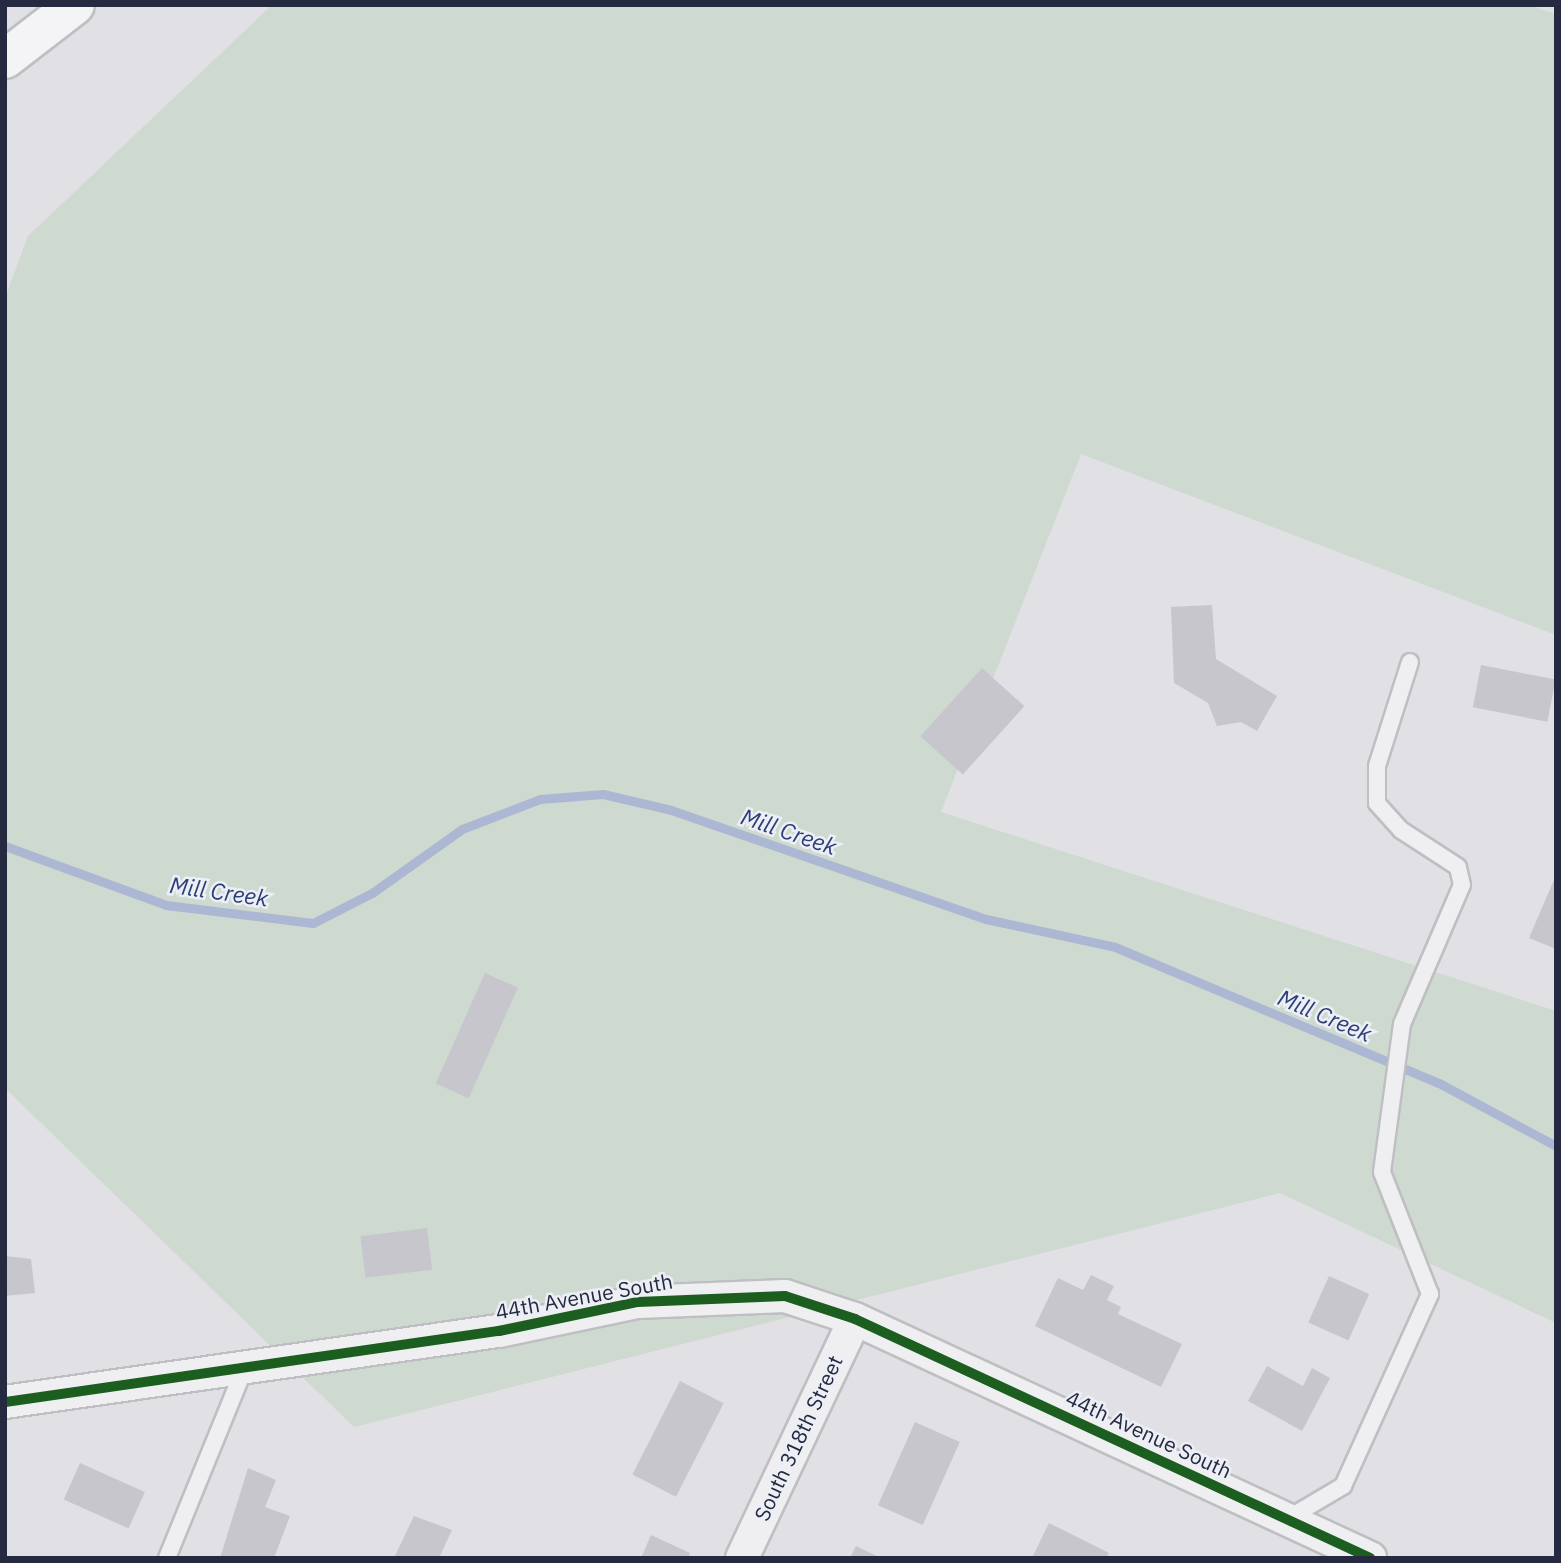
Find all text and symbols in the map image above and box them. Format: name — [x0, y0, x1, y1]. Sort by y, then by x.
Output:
water label: Mill Creek — [738, 802, 840, 860]
water label: Mill Creek — [168, 870, 270, 912]
water label: Mill Creek — [1274, 983, 1376, 1047]
street label: 44th Avenue South — [493, 1268, 675, 1324]
street label: South 318th Street — [749, 1351, 847, 1525]
street label: 44th Avenue South — [1062, 1385, 1236, 1483]

